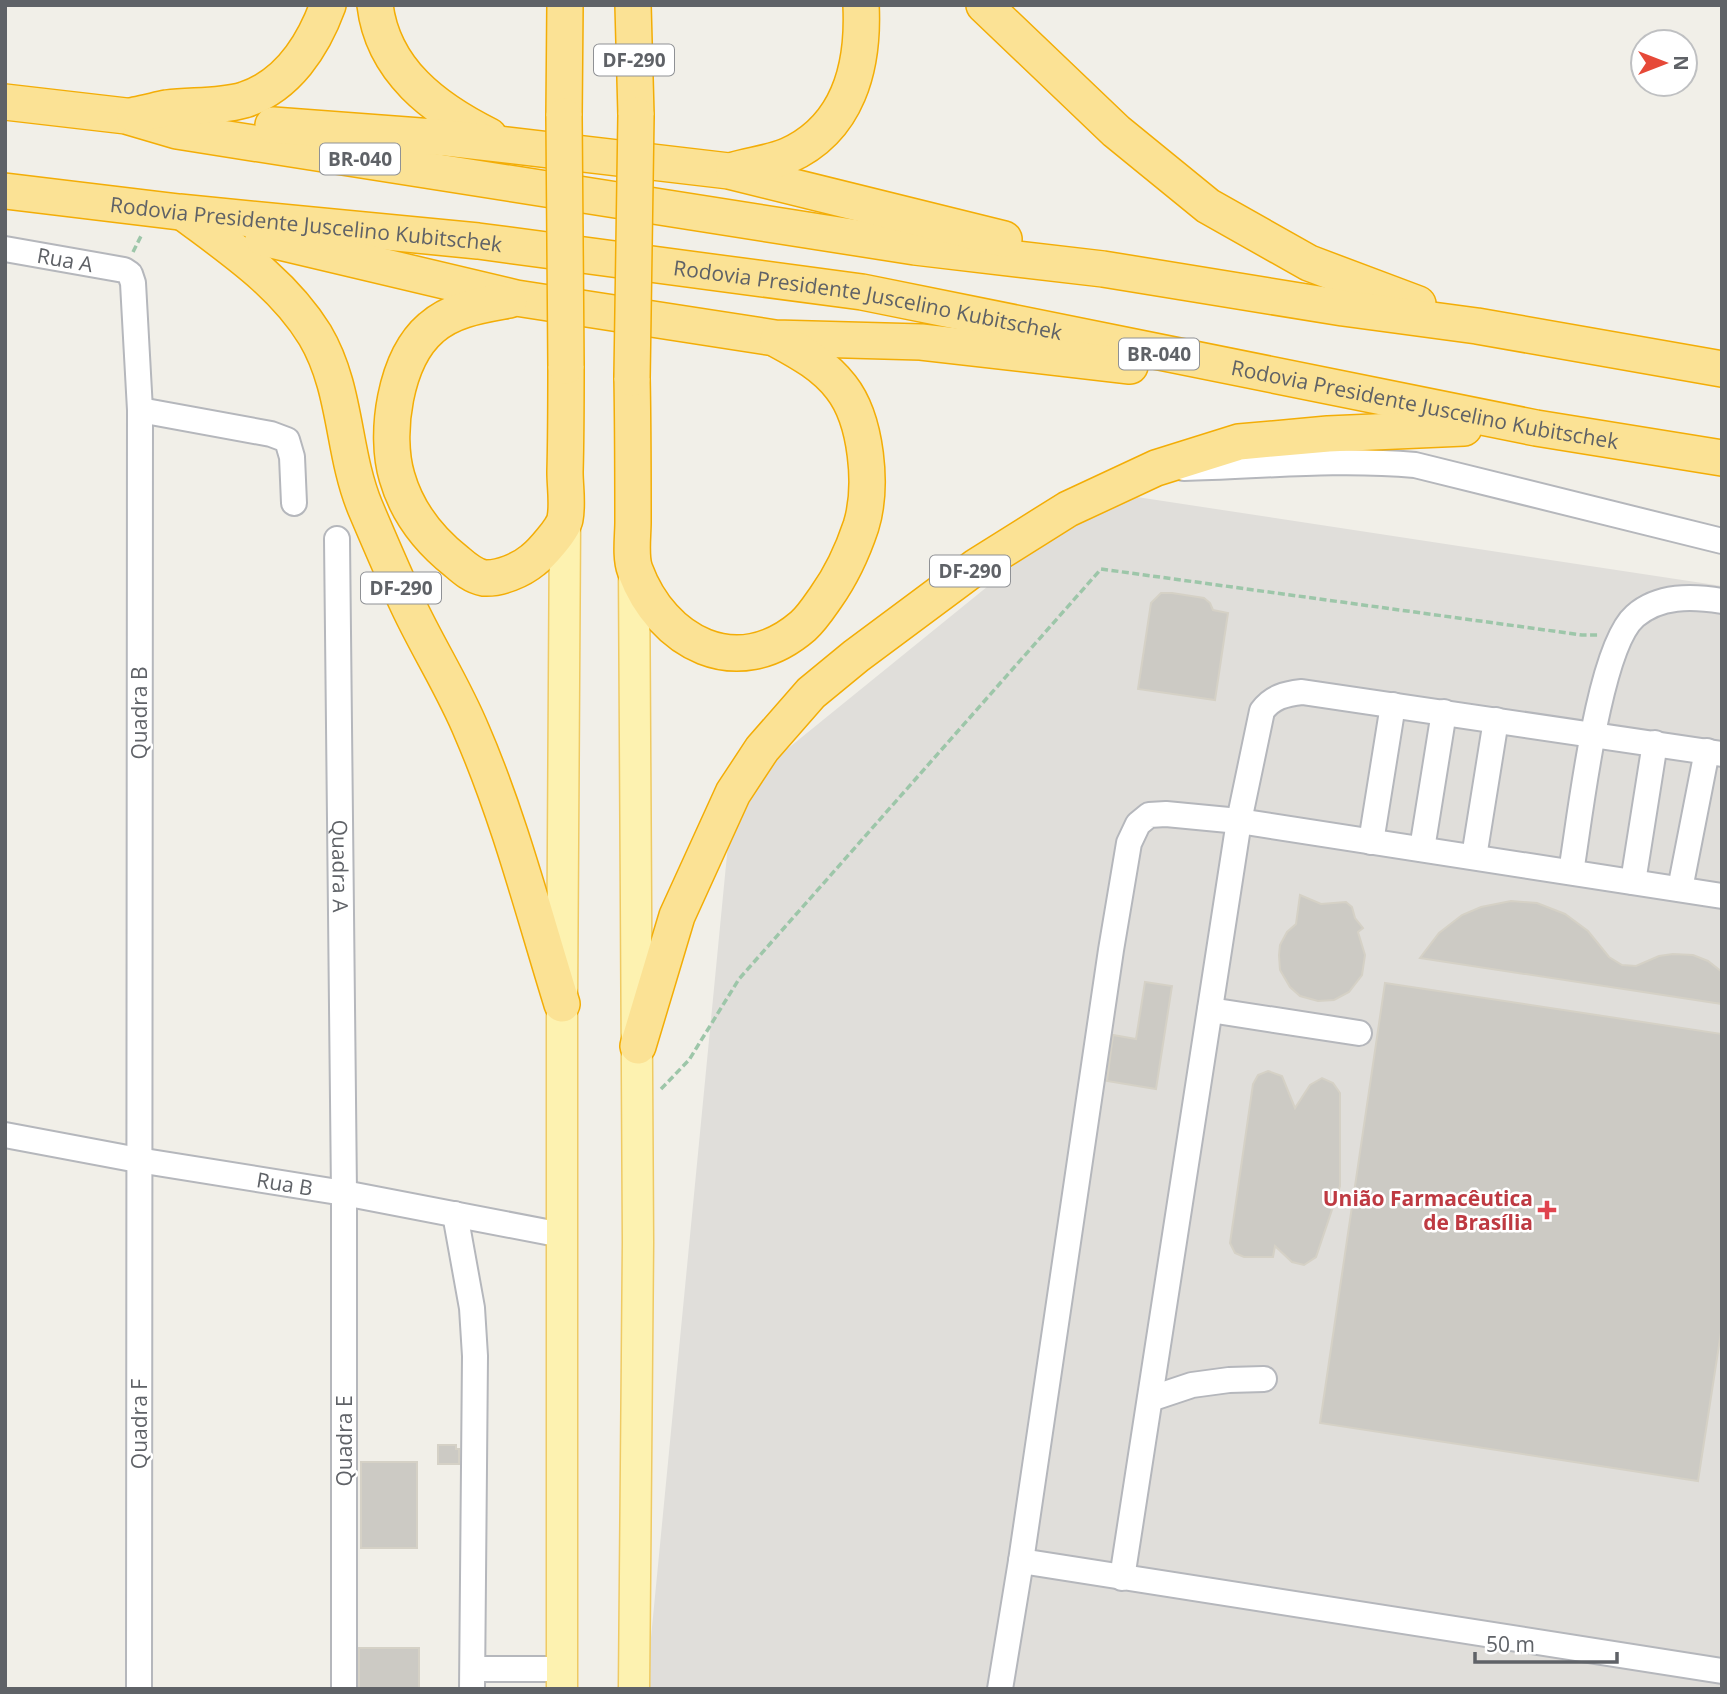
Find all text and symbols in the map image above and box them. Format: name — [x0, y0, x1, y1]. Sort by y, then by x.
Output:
north arrow — [1629, 28, 1699, 98]
road number: DF-290 — [594, 44, 674, 76]
text: N — [1668, 55, 1694, 71]
road number: BR-040 — [320, 144, 400, 174]
street label: Rodovia Presidente Juscelino Kubitschek — [109, 190, 504, 258]
street label: Rua A — [35, 241, 96, 278]
street label: Rodovia Presidente Juscelino Kubitschek — [672, 253, 1065, 346]
road number: BR-040 — [1119, 338, 1199, 370]
street label: Rodovia Presidente Juscelino Kubitschek — [1229, 353, 1621, 455]
road number: DF-290 — [930, 556, 1010, 586]
road number: DF-290 — [361, 572, 441, 604]
street label: Quadra B — [125, 666, 153, 760]
street label: Quadra A — [326, 819, 355, 913]
street label: Rua B — [255, 1165, 315, 1202]
place label: União Farmacêutica de Brasília — [1323, 1184, 1533, 1236]
marker: União Farmacêutica de Brasília — [1539, 1202, 1555, 1218]
street label: Quadra F — [125, 1379, 153, 1469]
street label: Quadra E — [330, 1395, 358, 1487]
scale bar — [1475, 1620, 1617, 1664]
text: 50 m — [1486, 1630, 1535, 1658]

